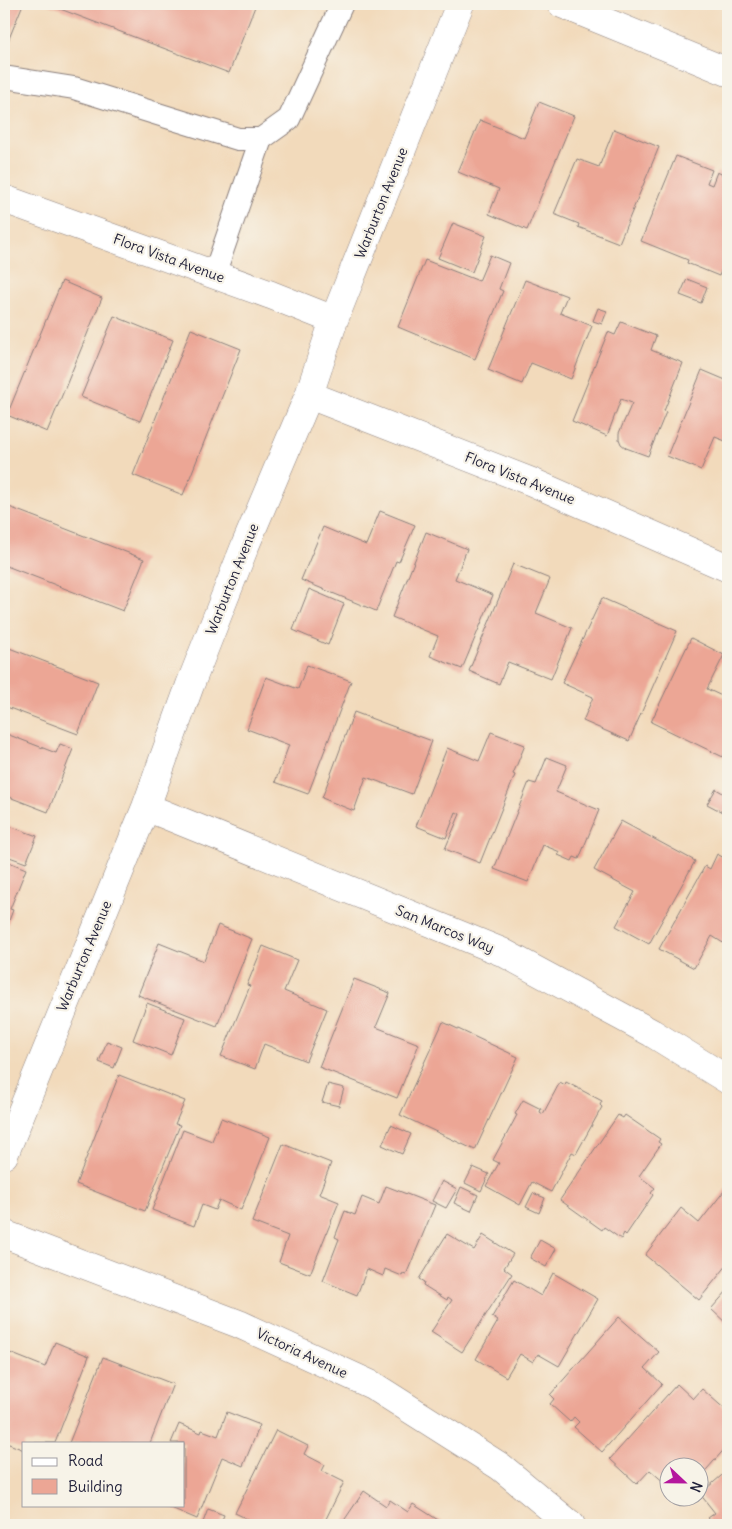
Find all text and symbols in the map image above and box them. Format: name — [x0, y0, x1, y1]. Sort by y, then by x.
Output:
street label: Warburton Avenue — [350, 145, 412, 261]
street label: Flora Vista Avenue — [111, 230, 227, 286]
street label: Flora Vista Avenue — [462, 448, 578, 508]
street label: Warburton Avenue — [201, 521, 263, 637]
street label: Warburton Avenue — [53, 898, 115, 1014]
street label: San Marcos Way — [393, 901, 497, 957]
street label: Victoria Avenue — [253, 1324, 351, 1382]
legend — [22, 1442, 185, 1506]
text: Road — [68, 1451, 103, 1470]
north arrow — [660, 1456, 710, 1506]
text: Building — [68, 1477, 123, 1496]
text: N — [686, 1479, 706, 1495]

